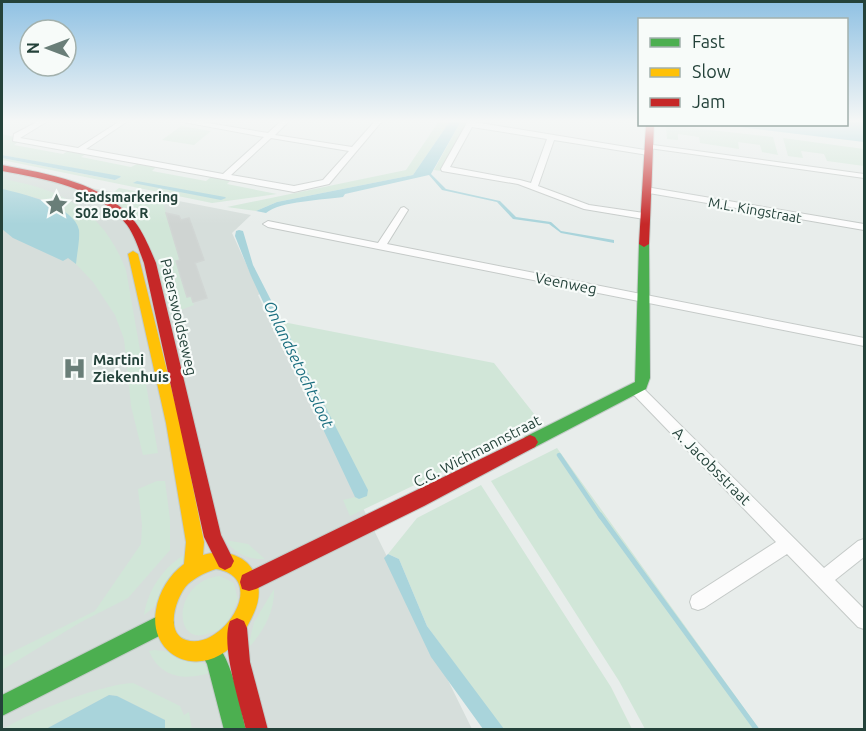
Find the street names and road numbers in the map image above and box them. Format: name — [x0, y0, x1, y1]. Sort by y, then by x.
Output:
street label: M.L. Kingstraat — [707, 194, 804, 226]
street label: Paterswoldseweg — [157, 257, 201, 377]
street label: Veenweg — [534, 269, 598, 297]
street label: C.G. Wichmannstraat — [410, 411, 544, 491]
street label: A. Jacobsstraat — [670, 424, 754, 508]

